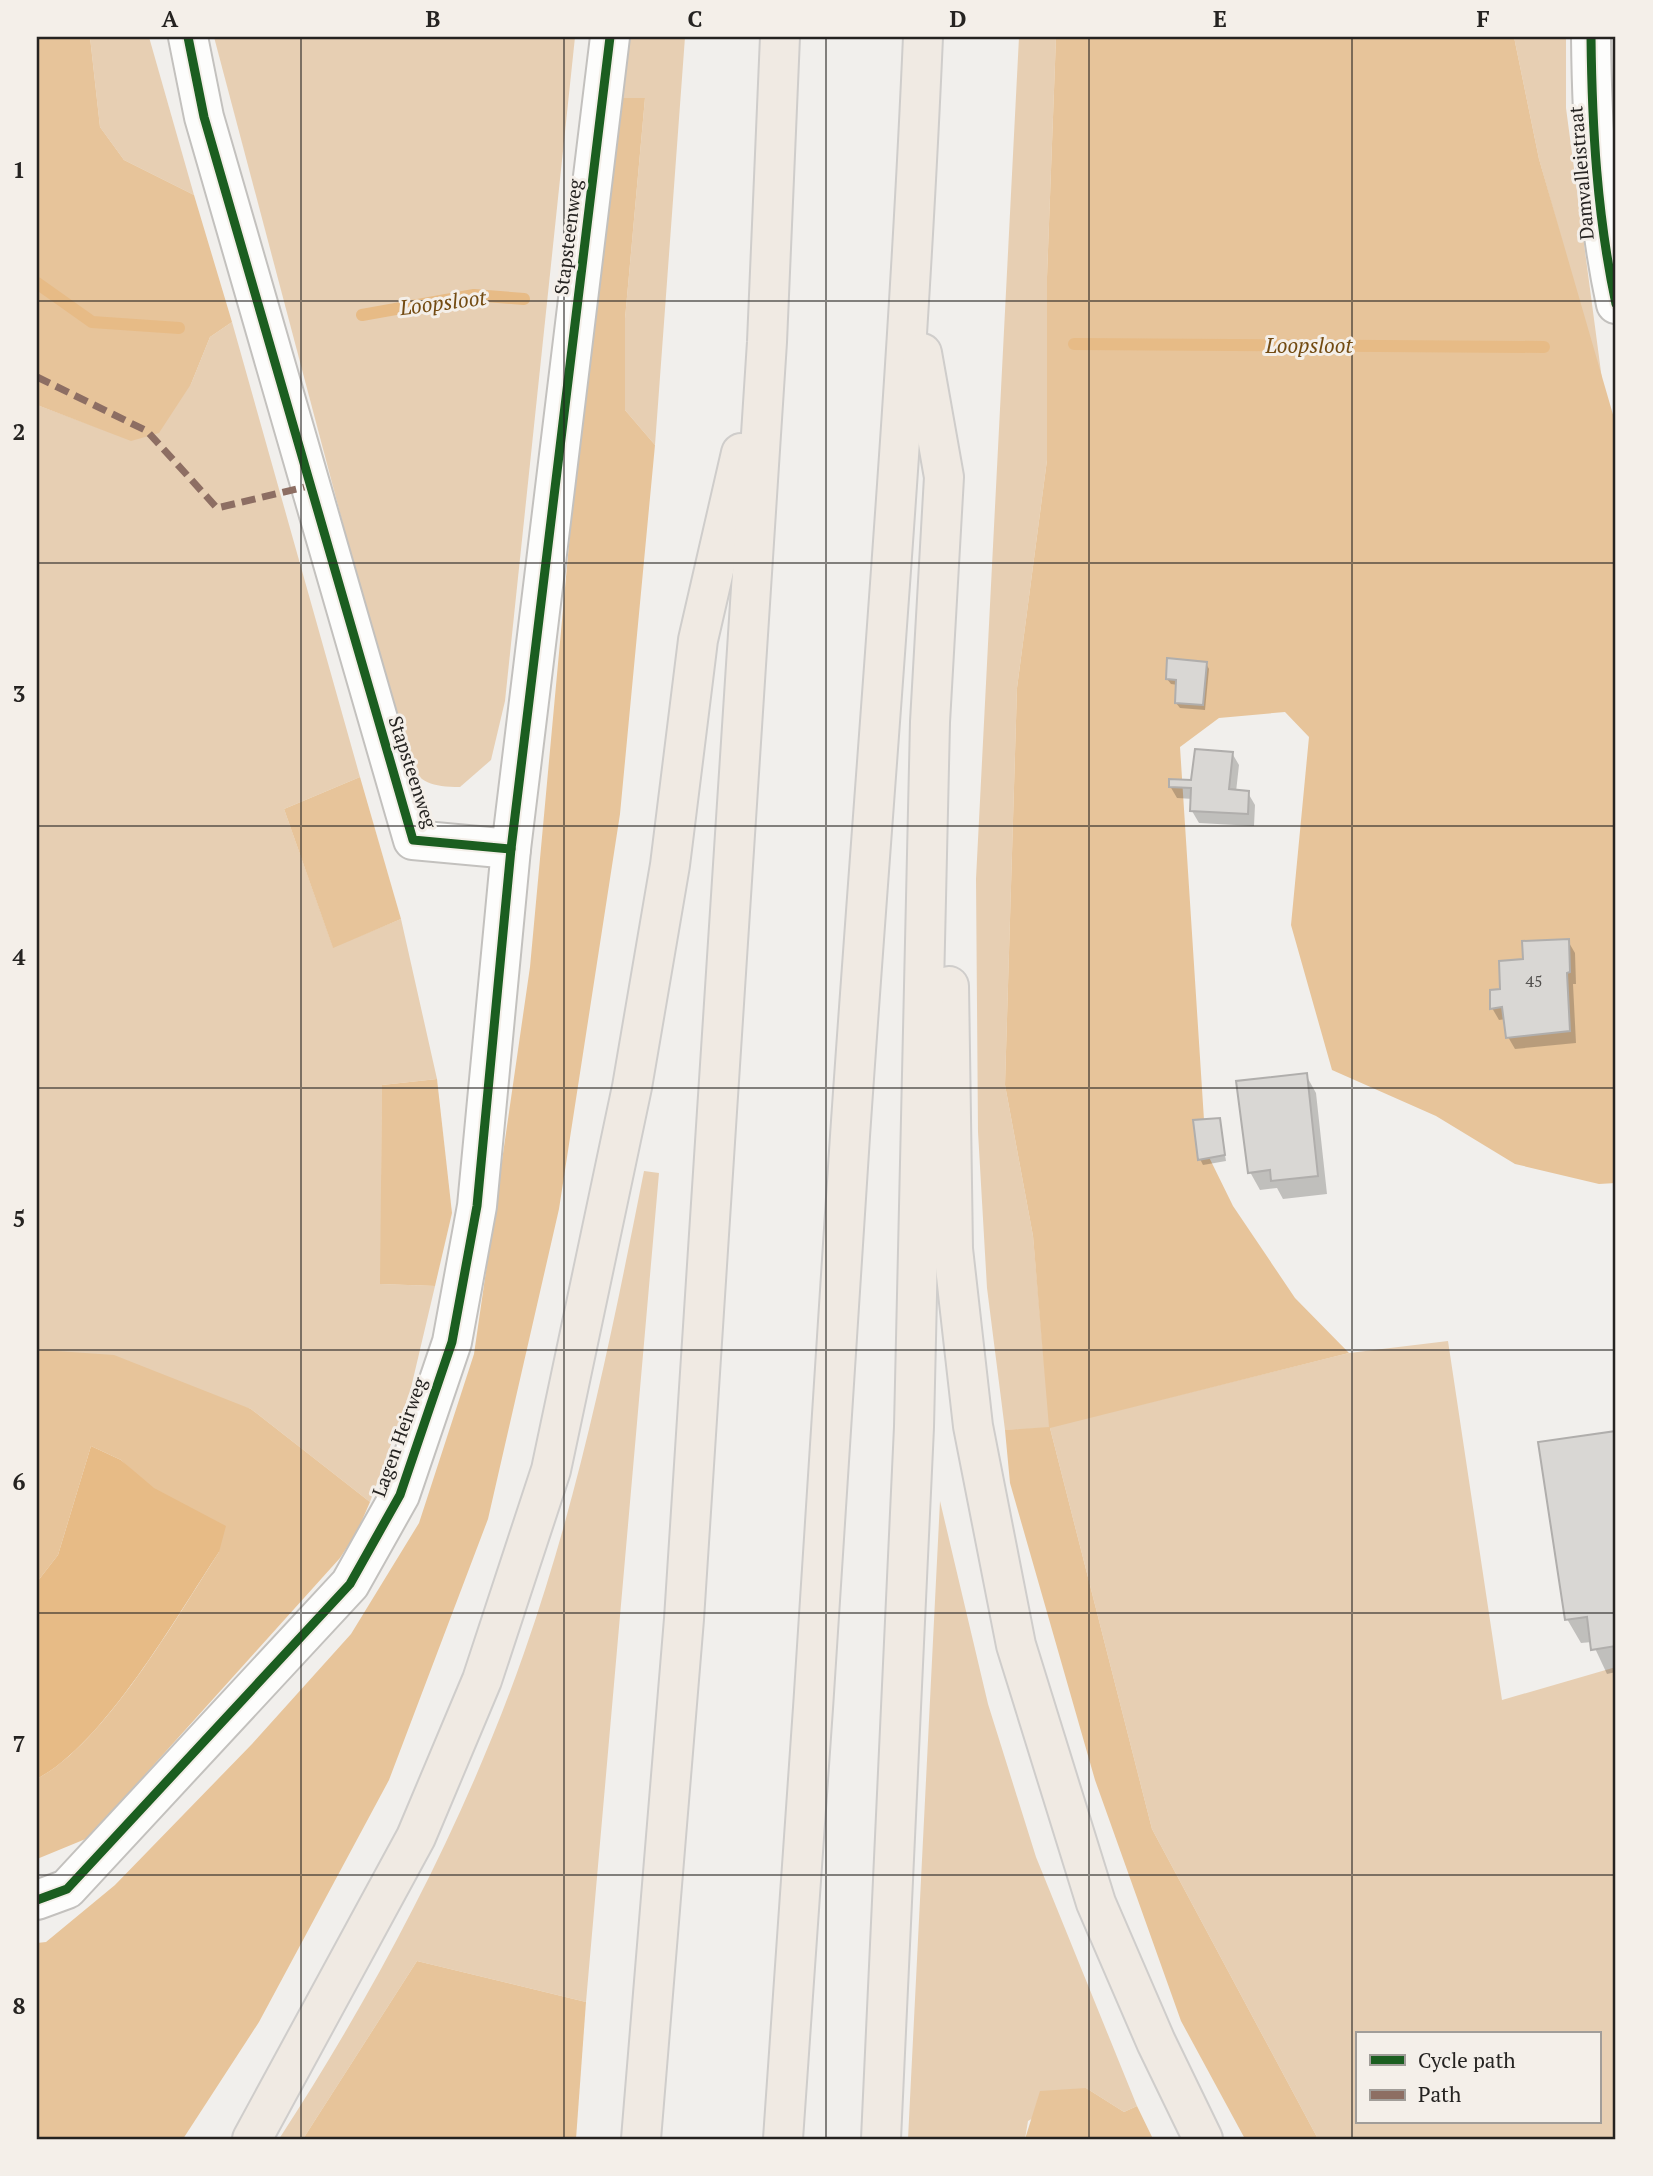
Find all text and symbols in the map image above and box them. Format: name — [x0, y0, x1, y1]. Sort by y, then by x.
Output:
text: A — [162, 3, 179, 34]
text: B — [426, 3, 441, 34]
text: C — [688, 3, 703, 34]
text: D — [950, 3, 967, 34]
text: E — [1213, 3, 1227, 34]
text: F — [1476, 3, 1490, 34]
street label: Damvalleistraat — [1562, 105, 1599, 241]
text: 1 — [13, 154, 26, 185]
street label: Stapsteenweg — [548, 177, 587, 296]
water label: Loopsloot — [397, 283, 489, 321]
water label: Loopsloot — [1264, 331, 1353, 359]
text: 2 — [13, 416, 26, 447]
text: 3 — [13, 678, 26, 709]
street label: Stapsteenweg — [384, 713, 444, 832]
text: 4 — [13, 941, 26, 972]
house number: 45 — [1525, 970, 1543, 992]
text: 5 — [13, 1203, 26, 1234]
street label: Lagen Heirweg — [365, 1373, 432, 1500]
text: 6 — [13, 1466, 26, 1497]
text: 7 — [13, 1728, 26, 1759]
text: 8 — [13, 1990, 26, 2021]
legend — [1356, 2032, 1600, 2124]
text: Cycle path — [1418, 2046, 1516, 2074]
text: Path — [1418, 2080, 1461, 2108]

